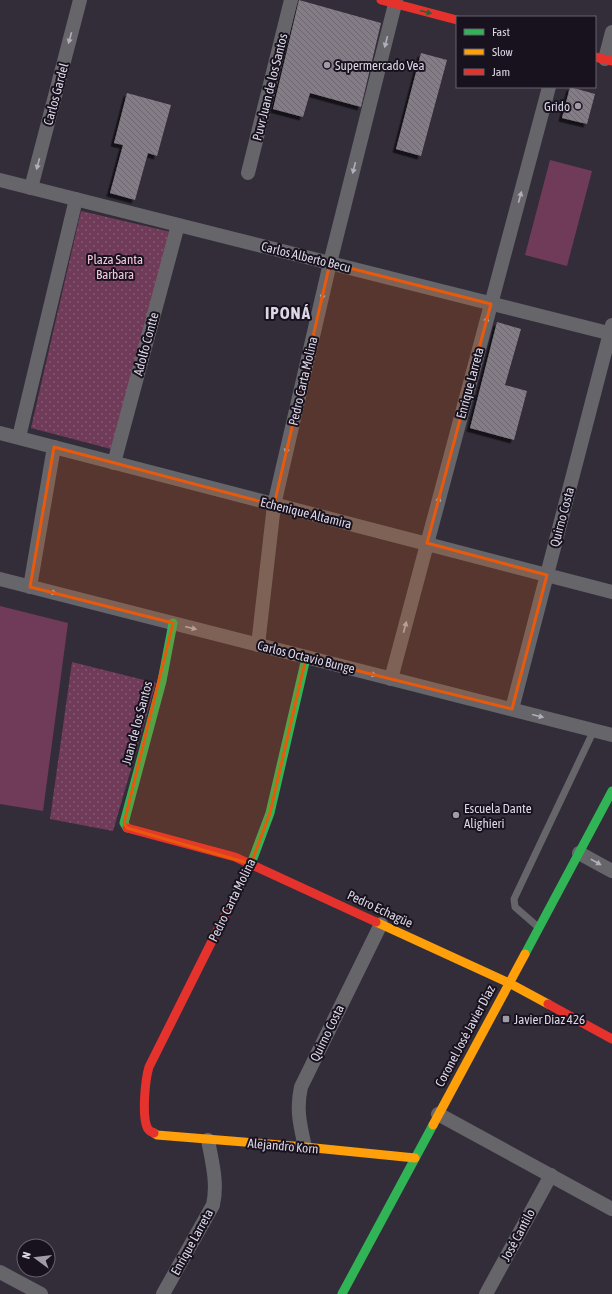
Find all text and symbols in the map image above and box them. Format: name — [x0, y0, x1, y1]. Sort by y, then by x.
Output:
one-way arrow — [420, 9, 432, 15]
legend — [456, 16, 596, 88]
text: Fast — [492, 25, 510, 39]
street label: Puvr Juan de los Santos — [249, 31, 291, 142]
one-way arrow — [67, 32, 73, 44]
one-way arrow — [382, 35, 388, 48]
text: Slow — [492, 45, 513, 59]
place label: Supermercado Vea — [335, 58, 425, 73]
marker: Supermercado Vea — [322, 60, 332, 70]
street label: Carlos Gardel — [40, 61, 72, 127]
text: Jam — [492, 65, 510, 79]
place label: Grido — [544, 99, 570, 114]
marker: Grido — [573, 101, 583, 111]
one-way arrow — [34, 157, 40, 170]
one-way arrow — [351, 162, 357, 174]
one-way arrow — [517, 190, 523, 202]
street label: Carlos Alberto Becu — [260, 239, 352, 275]
park label: Plaza Santa Barbara — [87, 252, 143, 282]
one-way arrow — [319, 288, 325, 300]
district label: IPONÁ — [265, 303, 311, 323]
street label: Adolfo Contte — [130, 311, 162, 377]
one-way arrow — [484, 316, 490, 328]
street label: Pedro Carta Molina — [285, 335, 321, 427]
street label: Enrique Larreta — [453, 346, 487, 420]
one-way arrow — [284, 442, 290, 454]
street label: Quirno Costa — [547, 485, 577, 549]
street label: Echenique Altamira — [259, 494, 353, 532]
one-way arrow — [436, 496, 442, 508]
one-way arrow — [45, 590, 58, 596]
one-way arrow — [402, 621, 408, 633]
one-way arrow — [185, 625, 197, 631]
street label: Carlos Octavio Bunge — [256, 638, 356, 676]
one-way arrow — [365, 671, 377, 677]
street label: Juan de los Santos — [119, 679, 156, 767]
one-way arrow — [532, 713, 544, 719]
place label: Escuela Dante Alighieri — [464, 801, 532, 831]
marker: Escuela Dante Alighieri — [451, 810, 461, 820]
street label: Pedro Carta Molina — [205, 856, 259, 944]
one-way arrow — [590, 859, 602, 866]
street label: Pedro Echagüe — [345, 887, 415, 931]
street label: Coronel José Javier Díaz — [432, 982, 498, 1089]
street label: Quirno Costa — [307, 1002, 347, 1064]
place label: Javier Diaz 426 — [514, 1012, 585, 1027]
marker: Javier Diaz 426 — [501, 1014, 511, 1024]
street label: Alejandro Korn — [247, 1135, 319, 1157]
street label: Enrique Larreta — [168, 1206, 216, 1278]
street label: José Cantilo — [498, 1206, 538, 1264]
north arrow — [16, 1238, 56, 1278]
text: N — [20, 1251, 33, 1260]

